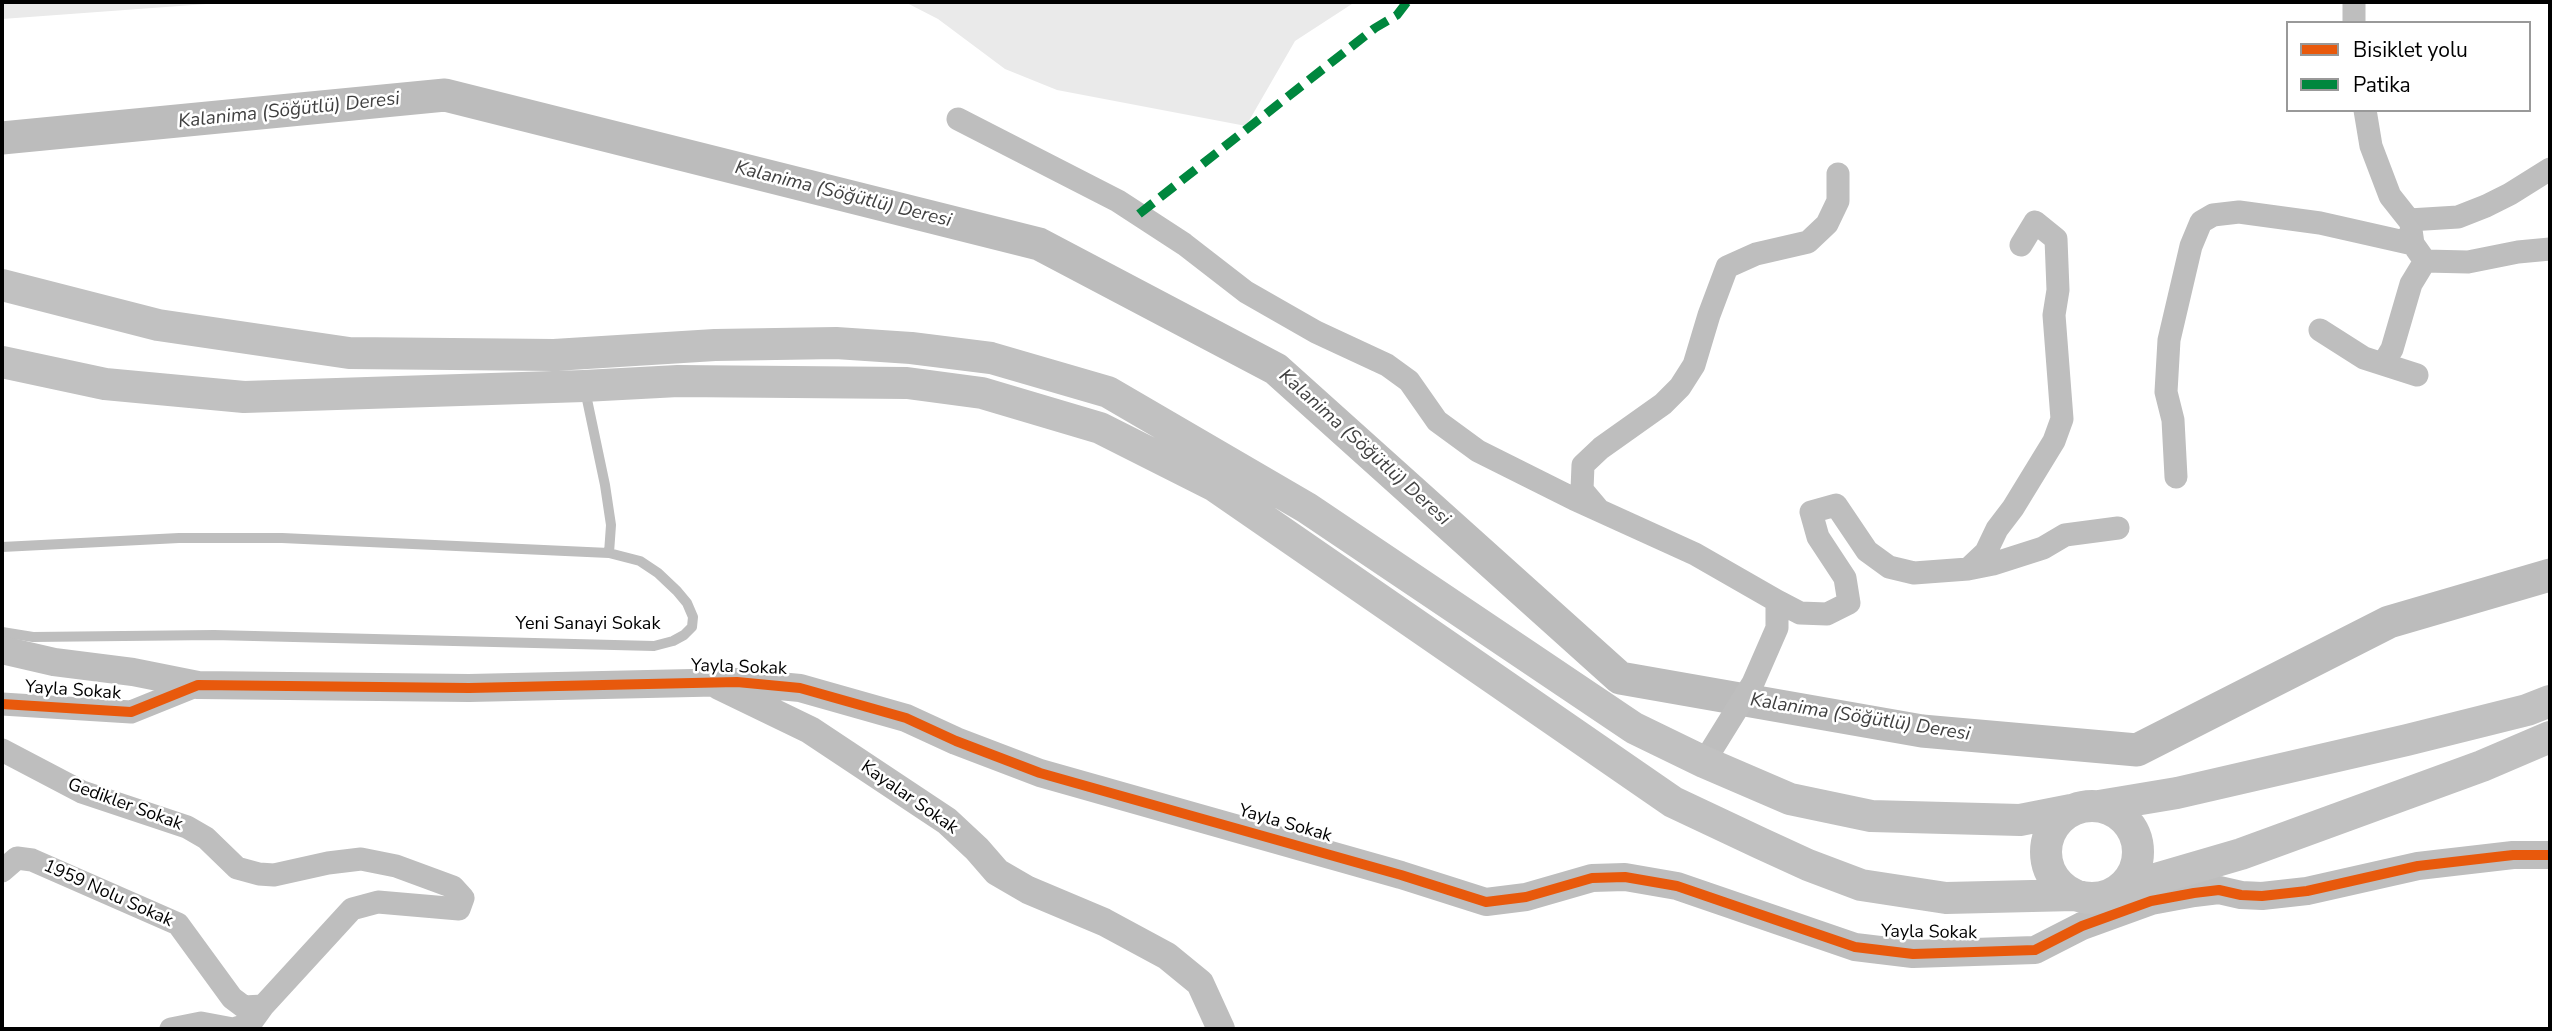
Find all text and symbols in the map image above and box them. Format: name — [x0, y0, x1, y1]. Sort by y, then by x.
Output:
legend — [2286, 21, 2531, 112]
text: Bisiklet yolu — [2353, 36, 2468, 64]
text: Patika — [2353, 71, 2411, 99]
water label: Kalanima (Söğütlü) Deresi — [177, 88, 401, 134]
water label: Kalanima (Söğütlü) Deresi — [732, 157, 954, 233]
water label: Kalanima (Söğütlü) Deresi — [1274, 365, 1454, 531]
street label: Yeni Sanayi Sokak — [516, 614, 660, 636]
street label: Yayla Sokak — [691, 656, 787, 680]
street label: Yayla Sokak — [24, 677, 122, 705]
water label: Kalanima (Söğütlü) Deresi — [1748, 689, 1972, 747]
street label: Kayalar Sokak — [856, 757, 962, 839]
street label: Gedikler Sokak — [65, 774, 185, 836]
street label: Yayla Sokak — [1236, 800, 1334, 848]
street label: 1959 Nolu Sokak — [40, 856, 176, 932]
street label: Yayla Sokak — [1881, 921, 1977, 945]

